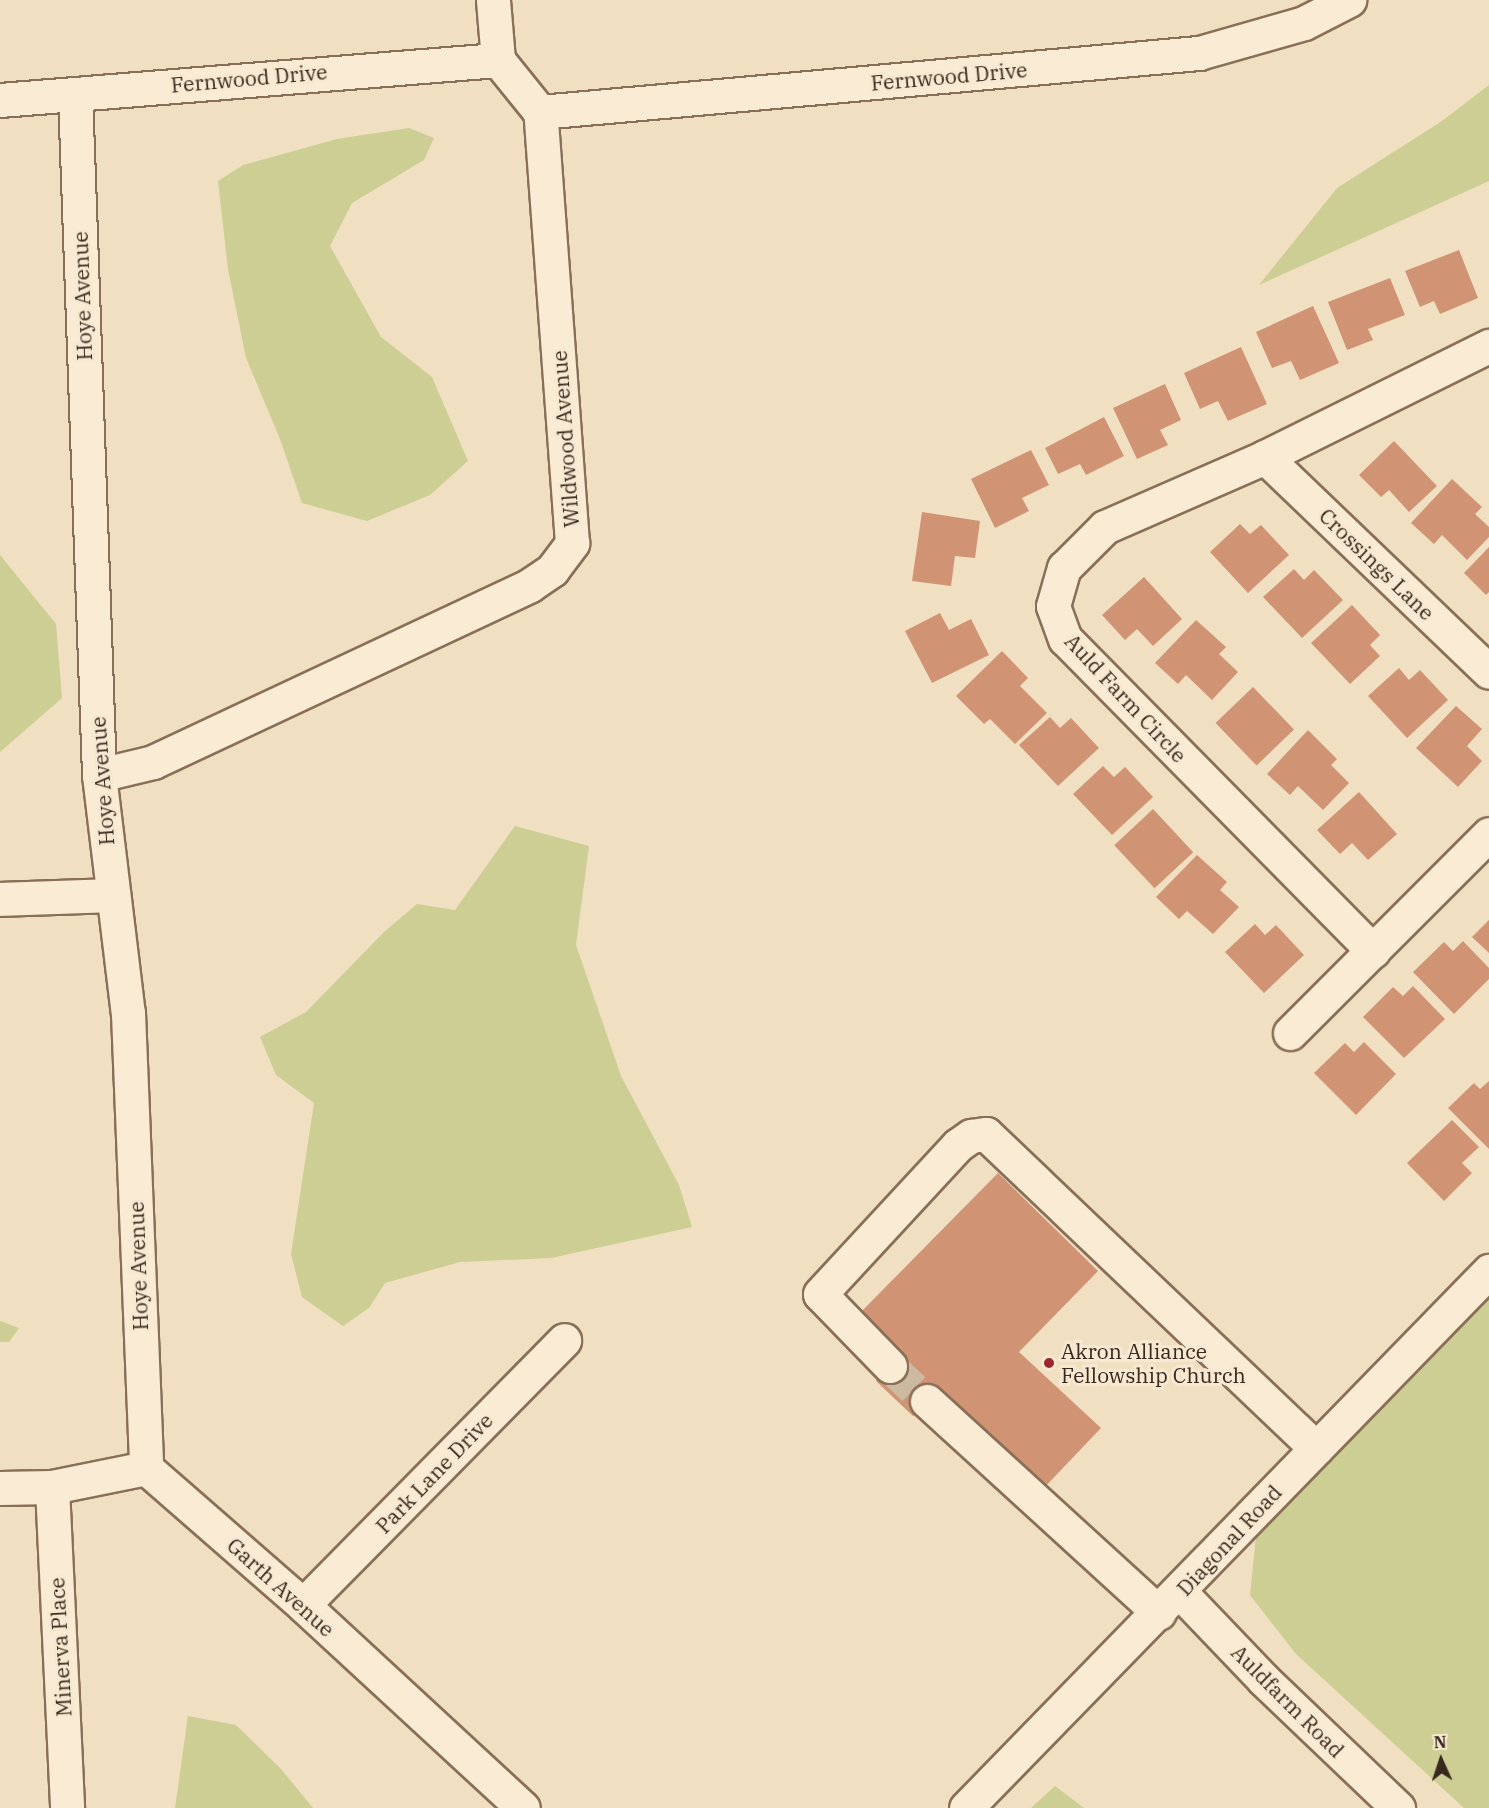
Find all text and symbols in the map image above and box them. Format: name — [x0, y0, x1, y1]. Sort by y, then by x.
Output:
street label: Fernwood Drive — [870, 57, 1028, 95]
street label: Fernwood Drive — [170, 59, 328, 97]
street label: Hoye Avenue — [67, 231, 97, 361]
street label: Wildwood Avenue — [546, 350, 584, 528]
street label: Crossings Lane — [1314, 503, 1440, 625]
street label: Auld Farm Circle — [1060, 628, 1192, 768]
street label: Hoye Avenue — [85, 716, 119, 846]
street label: Hoye Avenue — [123, 1201, 153, 1331]
place label: Akron Alliance Fellowship Church — [1061, 1338, 1246, 1388]
marker: Akron Alliance Fellowship Church — [1042, 1356, 1056, 1370]
street label: Park Lane Drive — [370, 1408, 498, 1538]
street label: Diagonal Road — [1171, 1479, 1287, 1601]
street label: Garth Avenue — [222, 1532, 340, 1642]
street label: Minerva Place — [44, 1577, 76, 1717]
street label: Auldfarm Road — [1226, 1639, 1350, 1763]
north arrow — [1411, 1730, 1471, 1790]
text: N — [1433, 1732, 1447, 1752]

